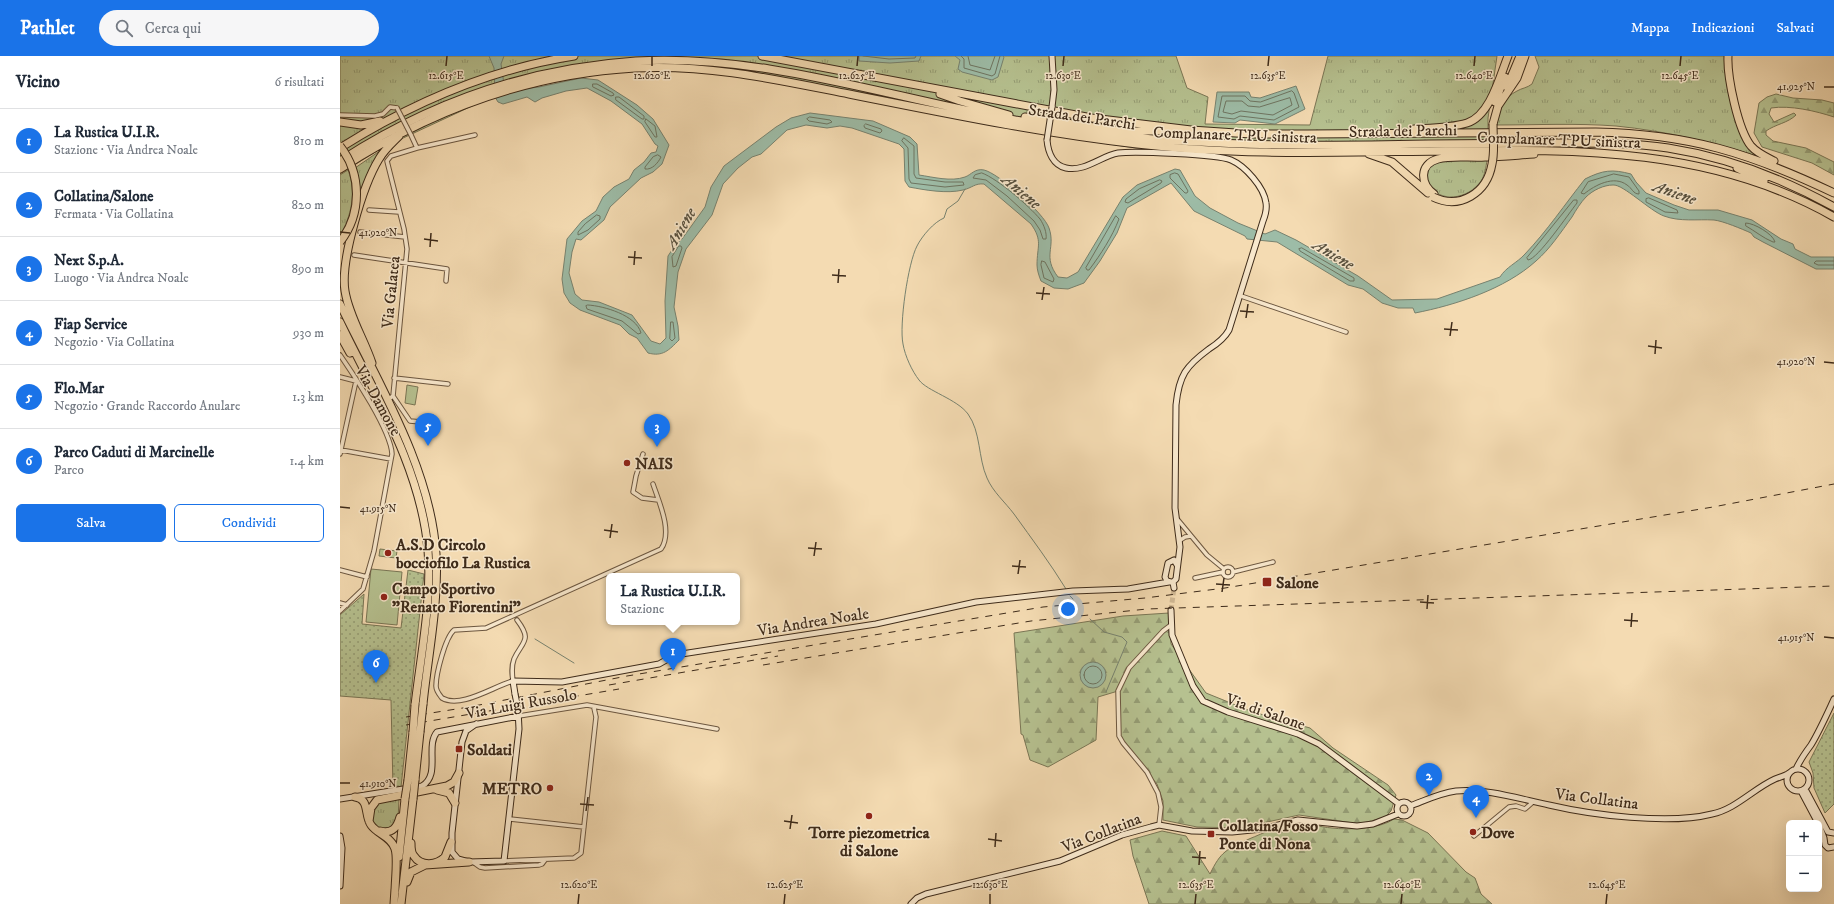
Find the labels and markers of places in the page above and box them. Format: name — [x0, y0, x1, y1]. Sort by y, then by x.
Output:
pin: 5 — [415, 413, 441, 446]
pin: 3 — [644, 414, 670, 447]
place label: NAIS — [635, 454, 673, 474]
marker: NAIS — [622, 458, 632, 468]
place label: A.S.D Circolo bocciofilo La Rustica — [395, 535, 532, 573]
marker: A.S.D Circolo bocciofilo La Rustica — [383, 548, 393, 558]
place label: Salone — [1276, 573, 1319, 593]
marker: Salone — [1261, 576, 1273, 588]
place label: Campo Sportivo "Renato Fiorentini" — [392, 579, 521, 617]
marker: Campo Sportivo "Renato Fiorentini" — [379, 592, 389, 602]
pin: 1 — [660, 638, 686, 671]
pin: 6 — [363, 650, 389, 683]
place label: Soldati — [467, 740, 512, 760]
marker: Soldati — [454, 744, 464, 754]
pin: 2 — [1416, 763, 1442, 796]
place label: METRO — [482, 779, 542, 799]
marker: METRO — [545, 783, 555, 793]
pin: 4 — [1463, 785, 1489, 818]
marker: Torre piezometrica di Salone — [864, 811, 874, 821]
place label: Collatina/Fosso Ponte di Nona — [1219, 816, 1318, 854]
place label: Torre piezometrica di Salone — [807, 823, 931, 861]
place label: Dove — [1481, 823, 1515, 843]
marker: Dove — [1468, 827, 1478, 837]
marker: Collatina/Fosso Ponte di Nona — [1206, 829, 1216, 839]

